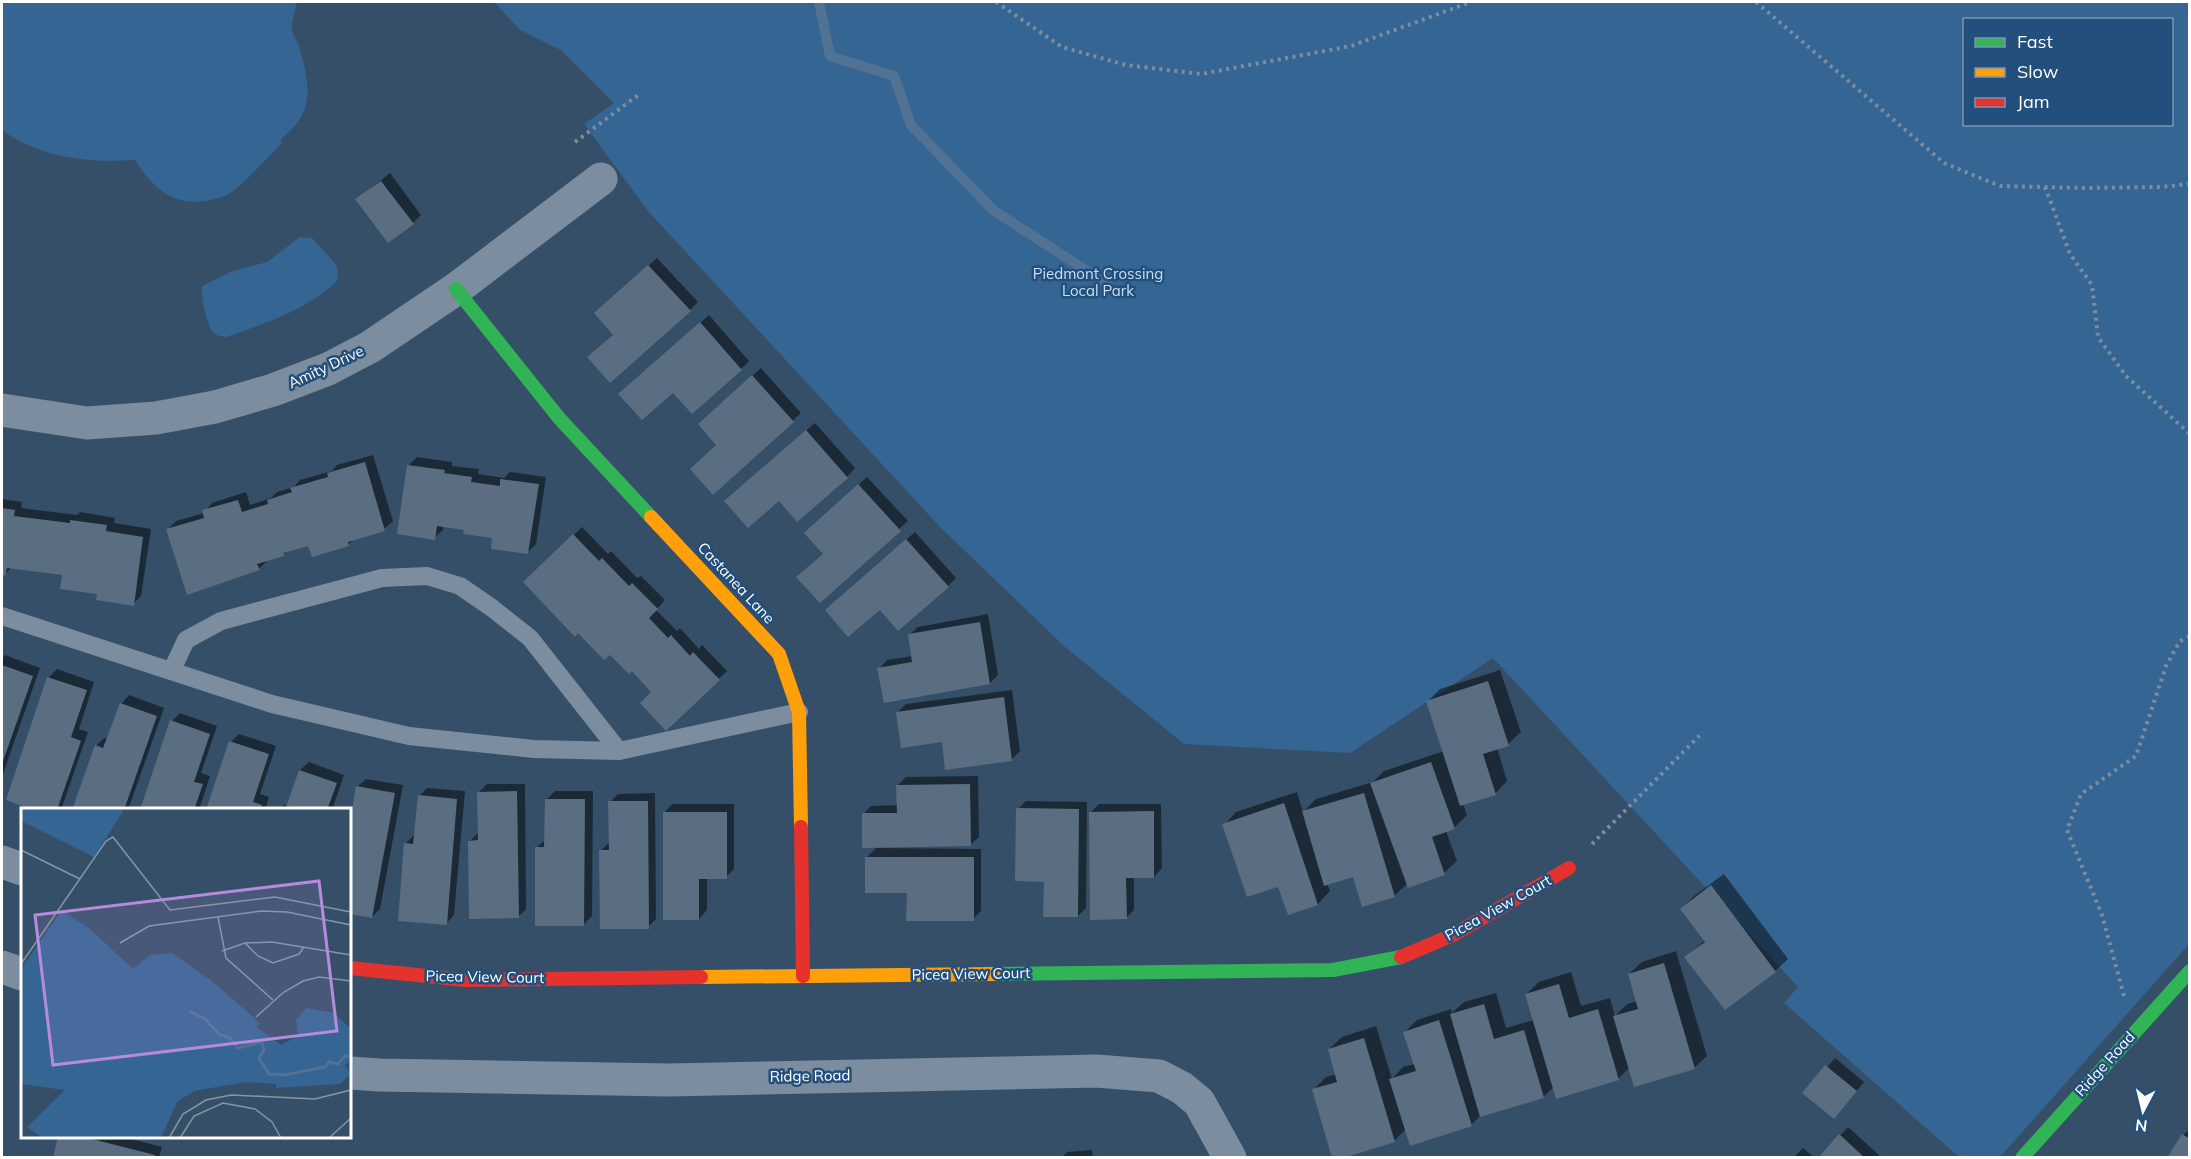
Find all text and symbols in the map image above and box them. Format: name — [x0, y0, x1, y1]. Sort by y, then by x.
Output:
legend — [1963, 18, 2173, 126]
text: Fast — [2017, 30, 2053, 53]
text: Slow — [2017, 60, 2059, 83]
text: Jam — [2017, 90, 2050, 113]
park label: Piedmont Crossing Local Park — [1033, 264, 1163, 300]
street label: Amity Drive — [285, 341, 367, 392]
street label: Castanea Lane — [694, 538, 779, 627]
inset map — [21, 808, 351, 1138]
street label: Picea View Court — [1441, 870, 1554, 945]
street label: Picea View Court — [911, 963, 1031, 984]
street label: Picea View Court — [425, 966, 545, 987]
street label: Ridge Road — [2071, 1027, 2139, 1100]
street label: Ridge Road — [769, 1065, 851, 1086]
north arrow — [2113, 1081, 2173, 1141]
text: N — [2134, 1115, 2148, 1137]

